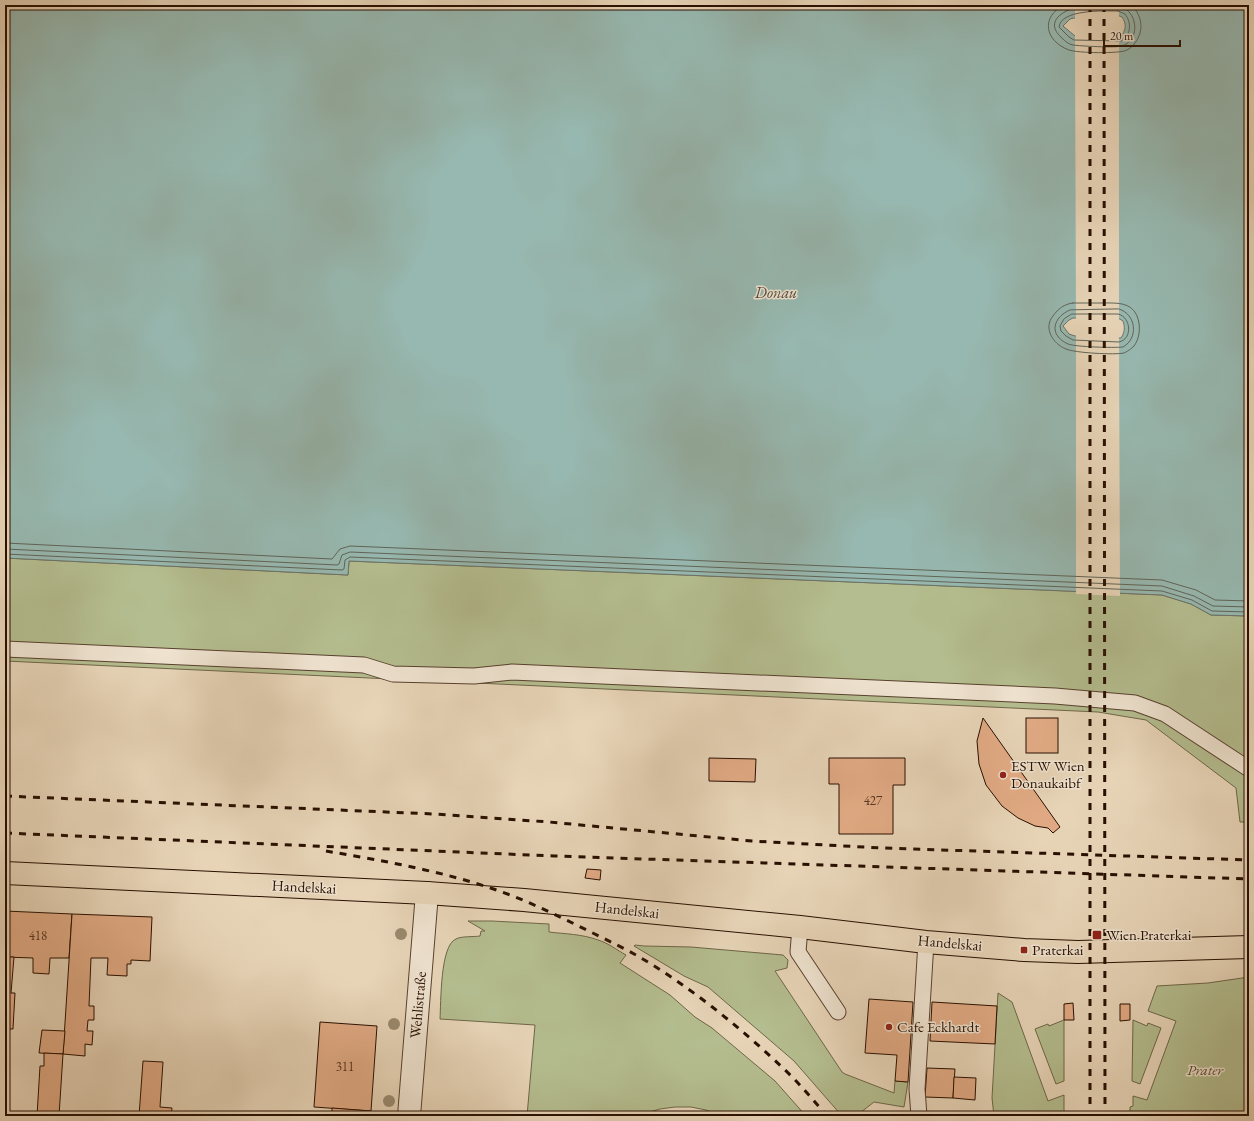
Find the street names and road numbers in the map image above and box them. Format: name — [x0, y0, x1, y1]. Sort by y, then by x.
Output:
street label: Handelskai — [271, 875, 337, 898]
street label: Handelskai — [594, 897, 661, 922]
street label: Handelskai — [917, 930, 983, 955]
street label: Wehlistraße — [405, 971, 430, 1039]

